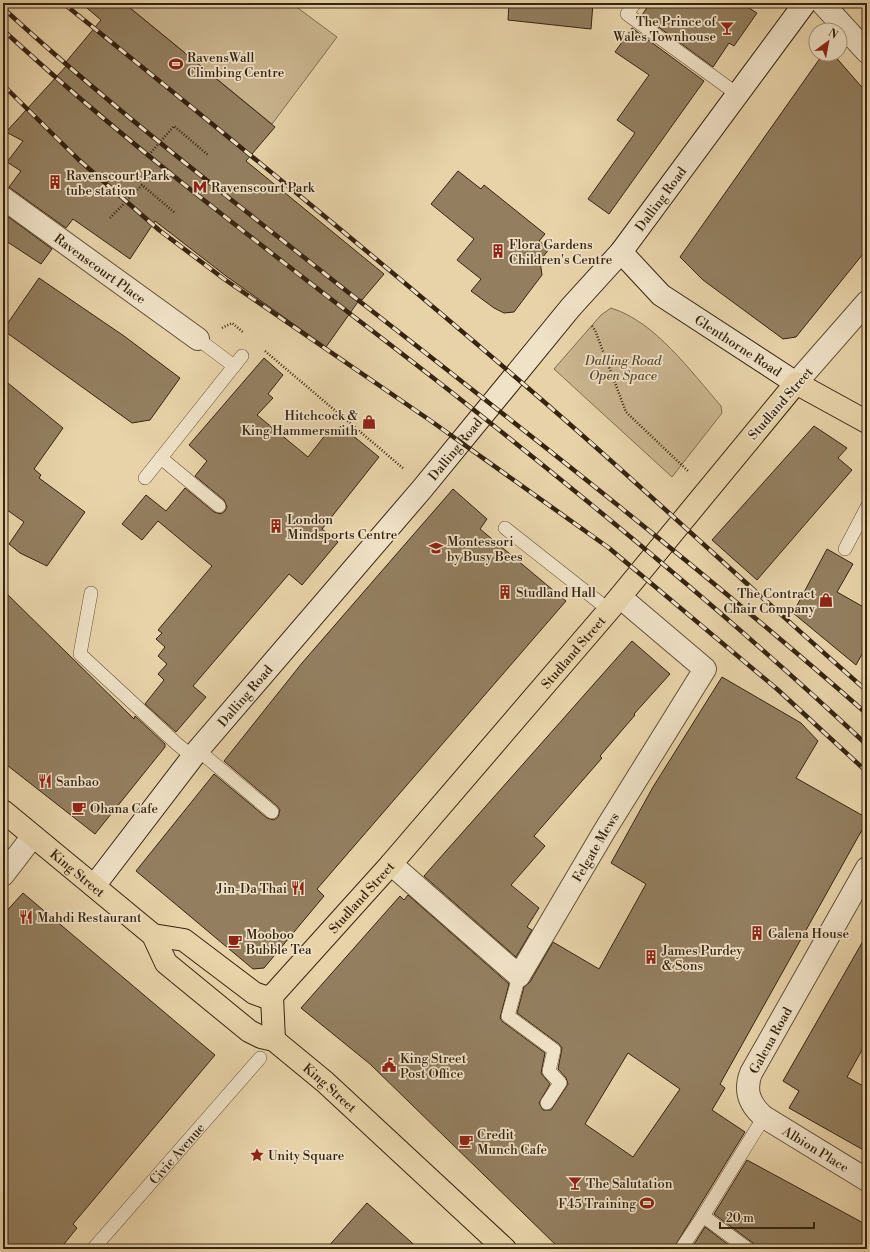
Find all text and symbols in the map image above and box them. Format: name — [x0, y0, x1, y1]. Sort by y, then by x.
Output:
place label: The Prince of Wales Townhouse — [612, 14, 717, 45]
bar icon: The Prince of Wales Townhouse — [719, 20, 735, 36]
north arrow — [808, 22, 848, 62]
text: N — [825, 26, 840, 43]
place label: RavensWall Climbing Centre — [187, 50, 285, 81]
sports icon: RavensWall Climbing Centre — [168, 56, 184, 72]
street label: Dalling Road — [632, 163, 691, 235]
place label: Ravenscourt Park tube station — [66, 168, 171, 199]
building icon: Ravenscourt Park tube station — [47, 174, 63, 190]
metro station icon: Ravenscourt Park — [192, 179, 208, 195]
place label: Ravenscourt Park — [211, 180, 316, 196]
street label: Ravenscourt Place — [51, 231, 149, 308]
place label: Flora Gardens Children's Centre — [509, 237, 613, 268]
building icon: Flora Gardens Children's Centre — [490, 243, 506, 259]
street label: Glenthorne Road — [691, 312, 785, 381]
park label: Dalling Road Open Space — [584, 353, 662, 384]
street label: Studland Street — [745, 364, 817, 443]
place label: Hitchcock & King Hammersmith — [241, 408, 359, 439]
shop icon: Hitchcock & King Hammersmith — [361, 414, 377, 430]
street label: Dalling Road — [425, 415, 486, 484]
place label: London Mindsports Centre — [287, 512, 398, 543]
building icon: London Mindsports Centre — [268, 518, 284, 534]
place label: Montessori by Busy Bees — [447, 534, 523, 565]
school or university icon: Montessori by Busy Bees — [428, 540, 444, 556]
building icon: Studland Hall — [497, 584, 513, 600]
place label: Studland Hall — [516, 585, 596, 601]
place label: The Contract Chair Company — [724, 586, 816, 617]
shop icon: The Contract Chair Company — [818, 592, 834, 608]
street label: Studland Street — [538, 613, 609, 692]
street label: Dalling Road — [215, 662, 277, 730]
restaurant icon: Sanbao — [37, 773, 53, 789]
place label: Sanbao — [56, 774, 99, 790]
cafe icon: Ohana Cafe — [71, 800, 87, 816]
place label: Ohana Cafe — [90, 801, 158, 817]
street label: Felgate Mews — [569, 809, 623, 885]
street label: King Street — [46, 846, 108, 901]
street label: Studland Street — [326, 859, 398, 937]
restaurant icon: Jin-Da Thai — [290, 880, 306, 896]
place label: Jin-Da Thai — [216, 881, 287, 897]
restaurant icon: Mahdi Restaurant — [18, 909, 34, 925]
place label: Mahdi Restaurant — [37, 910, 142, 926]
building icon: Galena House — [749, 925, 765, 941]
place label: Galena House — [768, 926, 849, 942]
place label: Mooboo Bubble Tea — [245, 927, 312, 958]
cafe icon: Mooboo Bubble Tea — [227, 933, 243, 949]
place label: James Purdey & Sons — [661, 943, 743, 974]
building icon: James Purdey & Sons — [643, 949, 659, 965]
street label: Galena Road — [746, 1004, 796, 1077]
place label: King Street Post Office — [400, 1051, 467, 1082]
public building icon: King Street Post Office — [381, 1057, 397, 1073]
street label: King Street — [299, 1060, 360, 1116]
street label: Civic Avenue — [146, 1120, 209, 1188]
street label: Albion Place — [779, 1123, 852, 1176]
place label: Credit Munch Cafe — [477, 1127, 547, 1158]
cafe icon: Credit Munch Cafe — [458, 1133, 474, 1149]
place icon: Unity Square — [249, 1147, 265, 1163]
place label: Unity Square — [268, 1148, 345, 1164]
bar icon: The Salutation — [567, 1175, 583, 1191]
place label: The Salutation — [586, 1176, 673, 1192]
sports icon: F45 Training — [639, 1195, 655, 1211]
place label: F45 Training — [558, 1196, 636, 1212]
scale bar — [720, 1204, 814, 1230]
text: 20 m — [726, 1211, 754, 1226]

